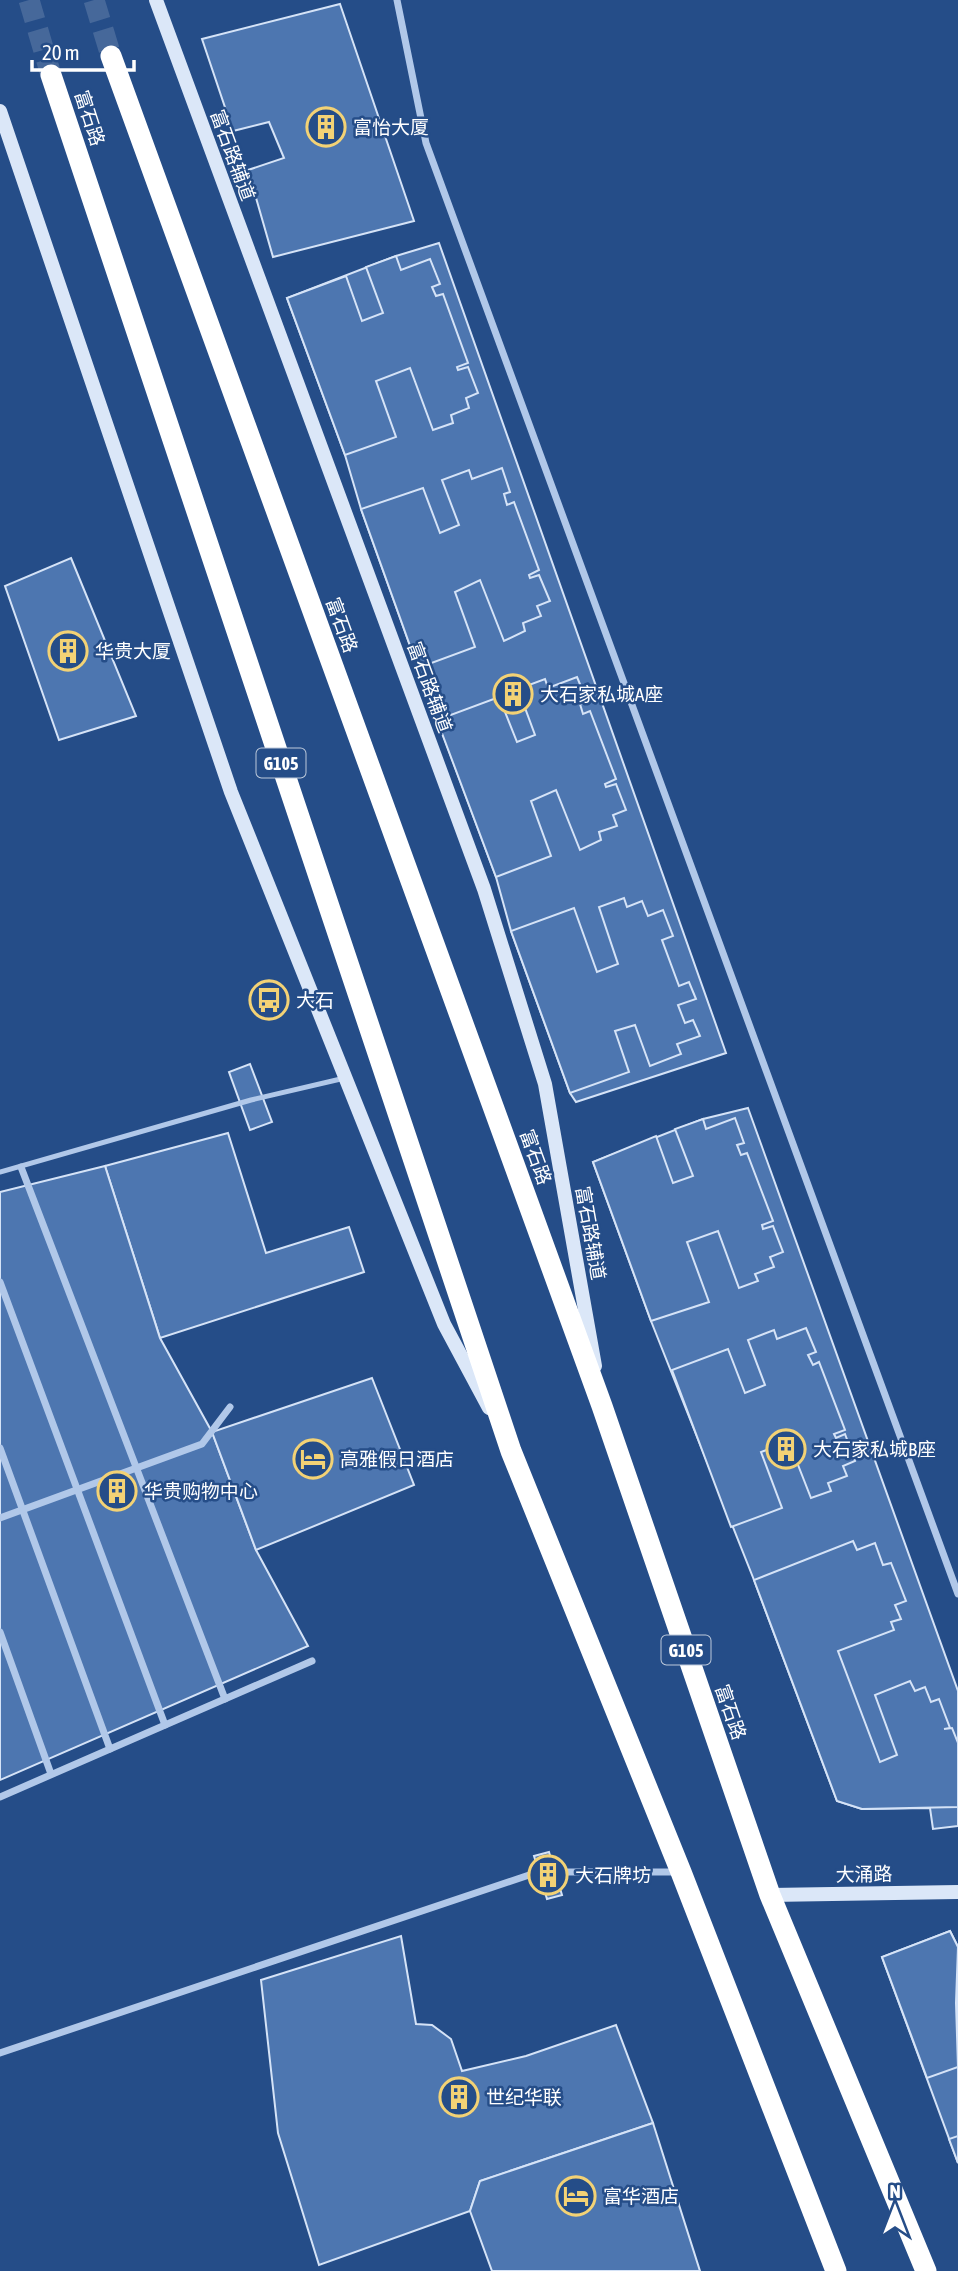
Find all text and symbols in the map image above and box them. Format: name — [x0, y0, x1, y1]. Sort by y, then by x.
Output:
scale bar — [32, 28, 133, 72]
text: 20 m — [42, 40, 80, 64]
street label: 富石路 — [71, 87, 109, 149]
building icon: 富怡大厦 — [305, 106, 347, 148]
street label: 富石路辅道 — [206, 107, 260, 203]
place label: 富怡大厦 — [353, 116, 429, 138]
street label: 富石路 — [322, 594, 362, 656]
building icon: 华贵大厦 — [47, 630, 89, 672]
street label: 富石路辅道 — [403, 639, 457, 735]
place label: 华贵大厦 — [95, 640, 171, 662]
building icon: 大石家私城A座 — [492, 673, 534, 715]
place label: 大石家私城A座 — [540, 683, 663, 705]
road number: G105 — [256, 748, 306, 778]
bus stop icon: 大石 — [248, 979, 290, 1021]
place label: 大石 — [296, 989, 334, 1011]
street label: 富石路 — [516, 1126, 556, 1188]
street label: 富石路辅道 — [572, 1184, 610, 1282]
building icon: 大石家私城B座 — [765, 1428, 807, 1470]
hotel icon: 高雅假日酒店 — [292, 1438, 334, 1480]
place label: 大石家私城B座 — [813, 1438, 936, 1460]
place label: 高雅假日酒店 — [340, 1448, 454, 1470]
building icon: 华贵购物中心 — [96, 1470, 138, 1512]
place label: 华贵购物中心 — [144, 1480, 258, 1502]
road number: G105 — [662, 1636, 710, 1665]
street label: 富石路 — [711, 1681, 751, 1743]
building icon: 大石牌坊 — [527, 1854, 569, 1896]
street label: 大涌路 — [835, 1863, 893, 1885]
place label: 大石牌坊 — [575, 1864, 651, 1886]
building icon: 世纪华联 — [438, 2076, 480, 2118]
place label: 世纪华联 — [486, 2086, 562, 2108]
north arrow — [860, 2173, 930, 2243]
hotel icon: 富华酒店 — [555, 2175, 597, 2217]
text: N — [889, 2180, 901, 2202]
place label: 富华酒店 — [603, 2185, 679, 2207]

